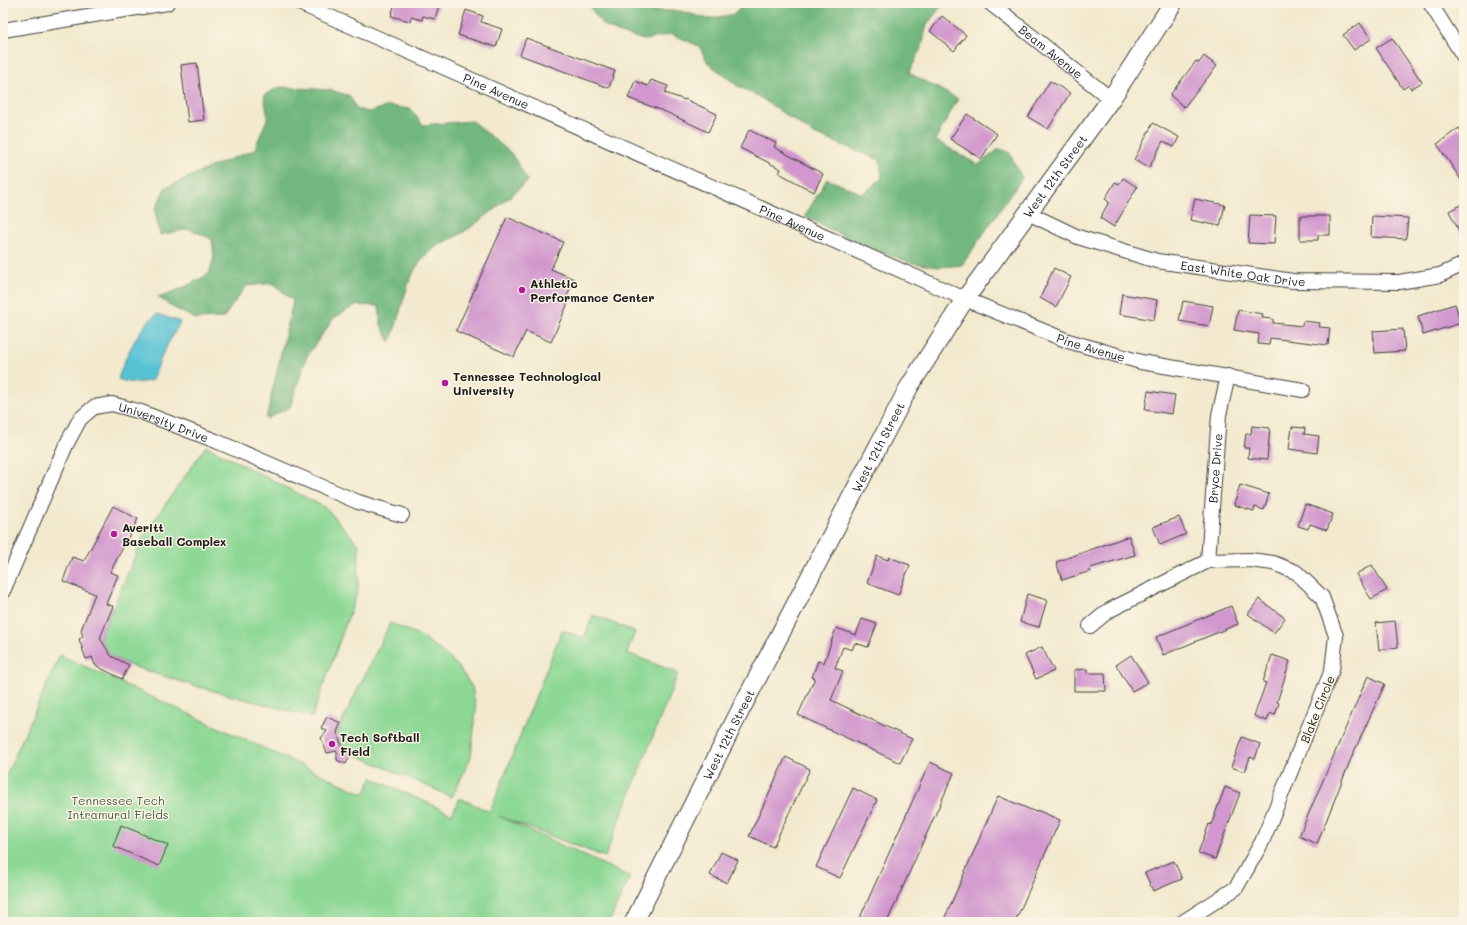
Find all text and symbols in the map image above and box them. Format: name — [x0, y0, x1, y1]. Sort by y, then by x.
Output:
street label: Beam Avenue — [1016, 21, 1086, 82]
street label: Pine Avenue — [461, 69, 532, 112]
street label: West 12th Street — [1019, 131, 1090, 221]
street label: Pine Avenue — [757, 201, 828, 244]
street label: East White Oak Drive — [1180, 257, 1306, 289]
place label: Athletic Performance Center — [530, 275, 654, 305]
marker: Athletic Performance Center — [517, 285, 527, 295]
street label: Pine Avenue — [1054, 329, 1127, 365]
place label: Tennessee Technological University — [453, 368, 601, 398]
marker: Tennessee Technological University — [440, 378, 450, 388]
street label: University Drive — [117, 398, 211, 445]
street label: West 12th Street — [848, 399, 908, 495]
street label: Bryce Drive — [1204, 433, 1226, 504]
place label: Averitt Baseball Complex — [122, 519, 226, 549]
marker: Averitt Baseball Complex — [109, 529, 119, 539]
street label: Blake Circle — [1296, 673, 1338, 745]
street label: West 12th Street — [699, 687, 758, 782]
place label: Tech Softball Field — [340, 729, 419, 759]
marker: Tech Softball Field — [327, 739, 337, 749]
park label: Tennessee Tech Intramural Fields — [67, 792, 169, 822]

